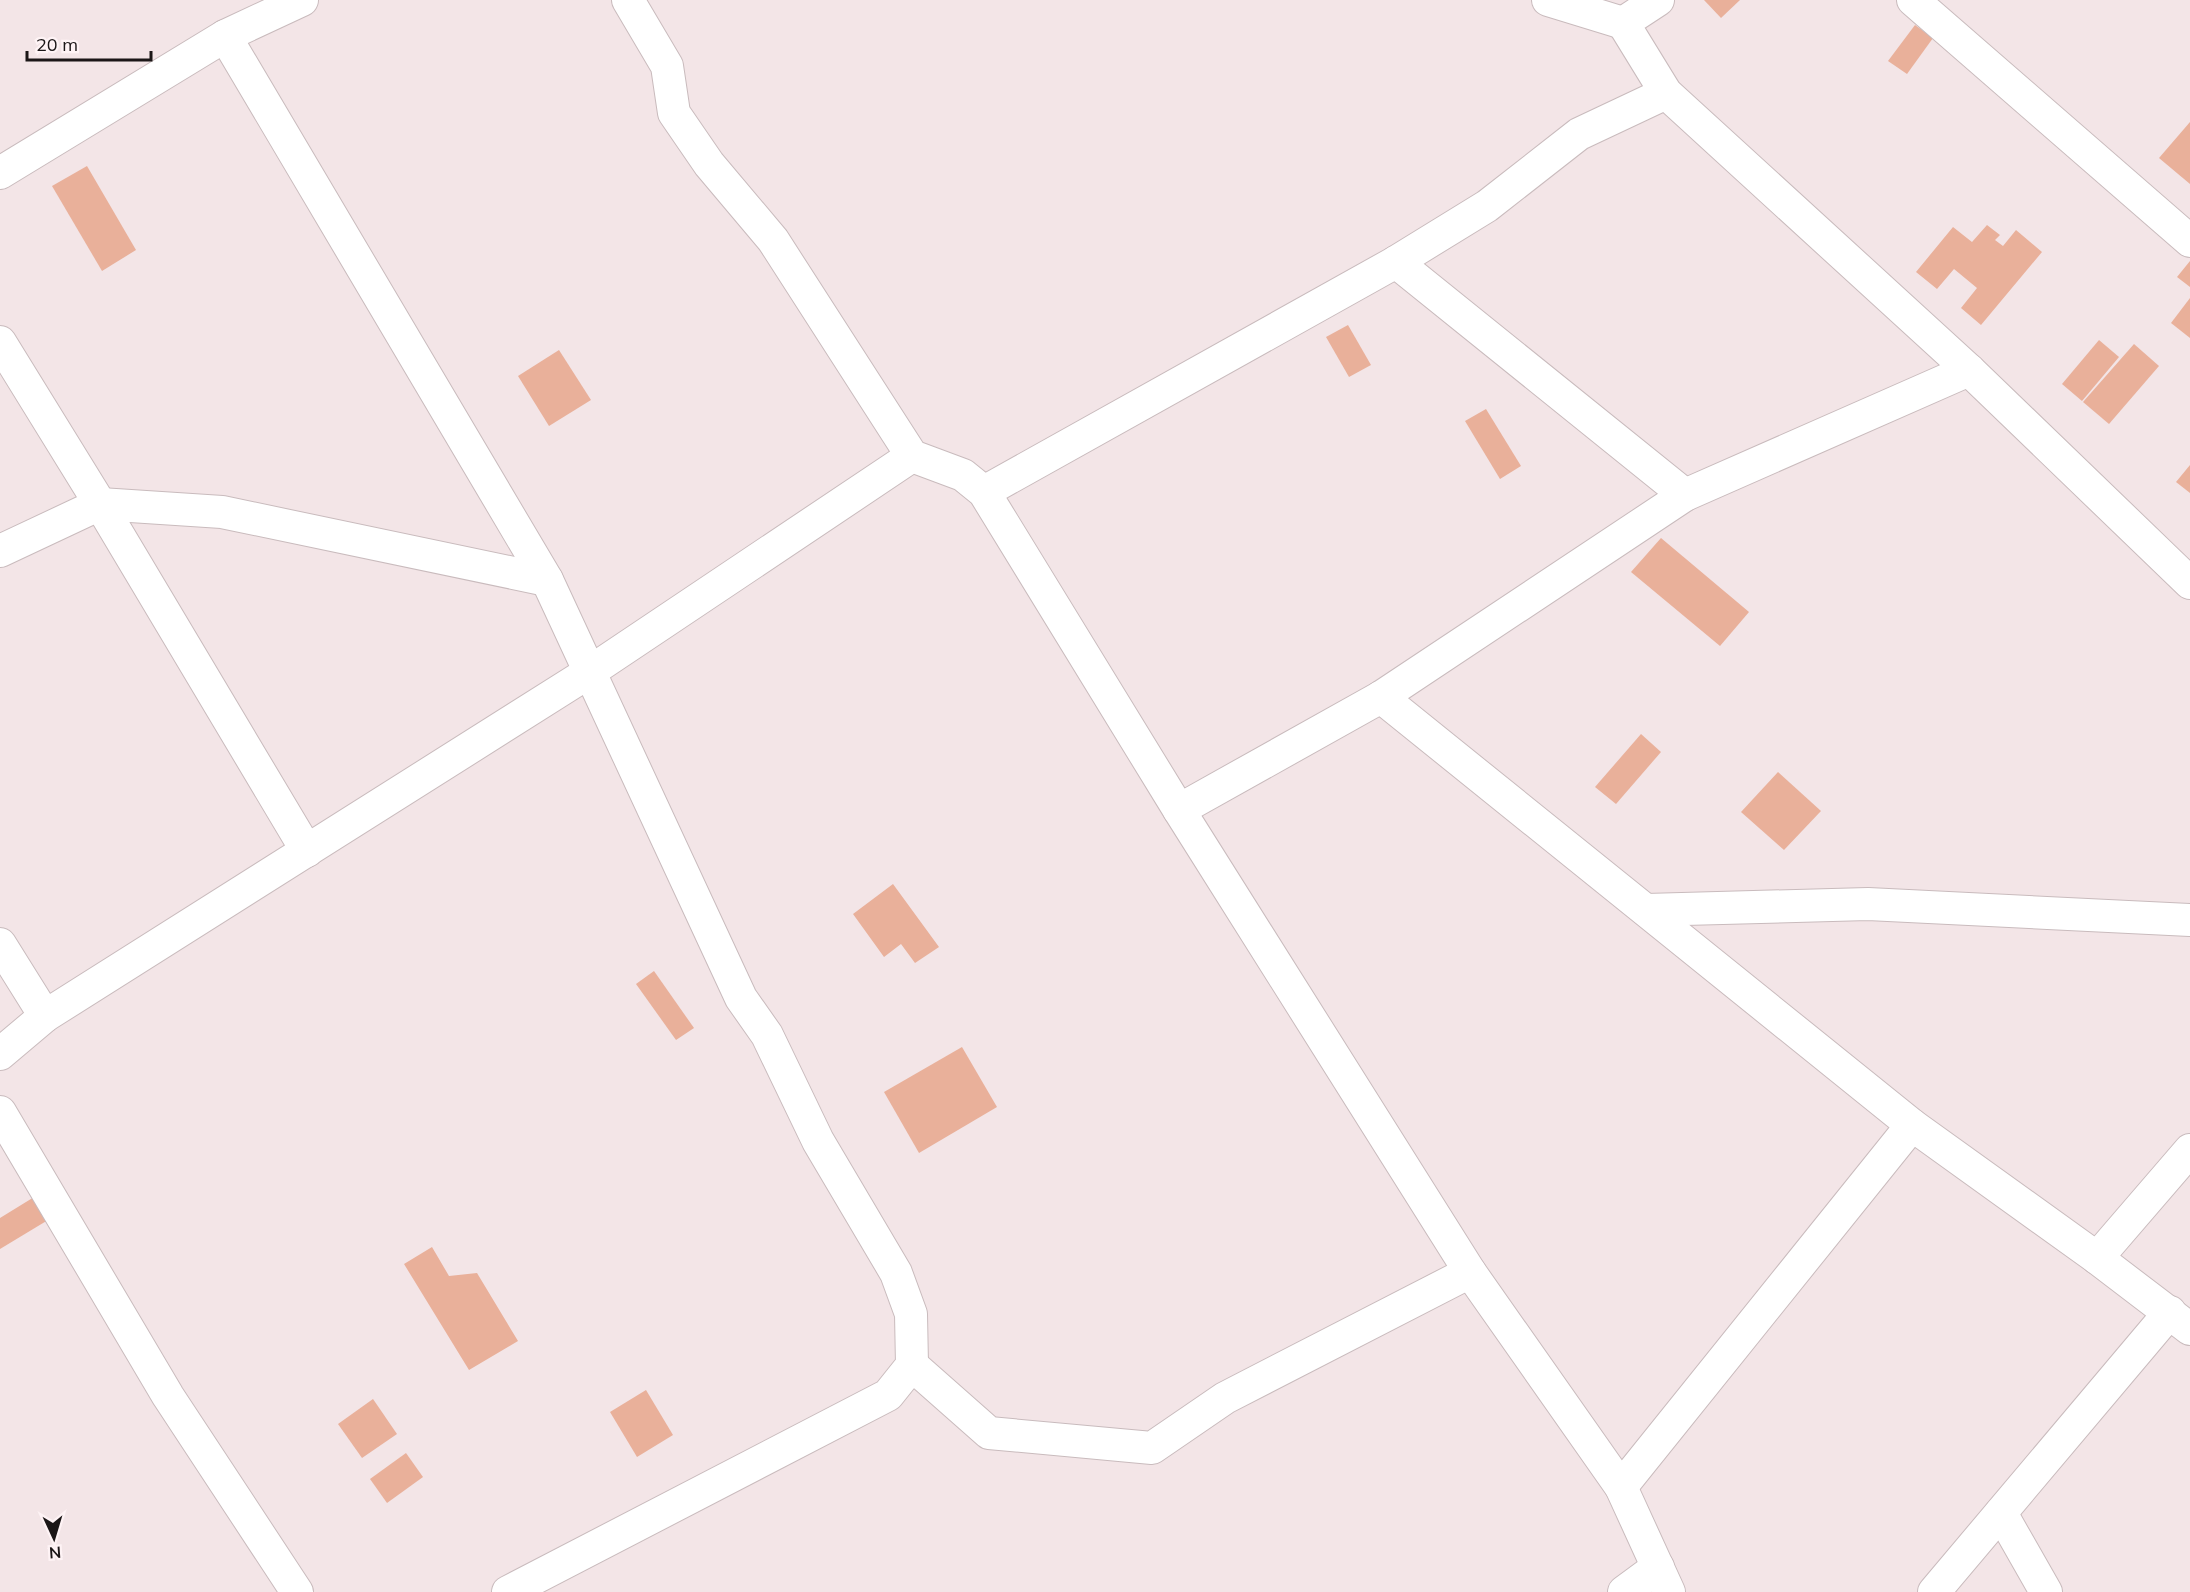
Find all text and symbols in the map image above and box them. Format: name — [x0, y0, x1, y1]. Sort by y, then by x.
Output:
scale bar — [27, 24, 152, 62]
text: 20 m — [36, 33, 78, 56]
north arrow — [24, 1508, 84, 1568]
text: N — [48, 1543, 62, 1563]

